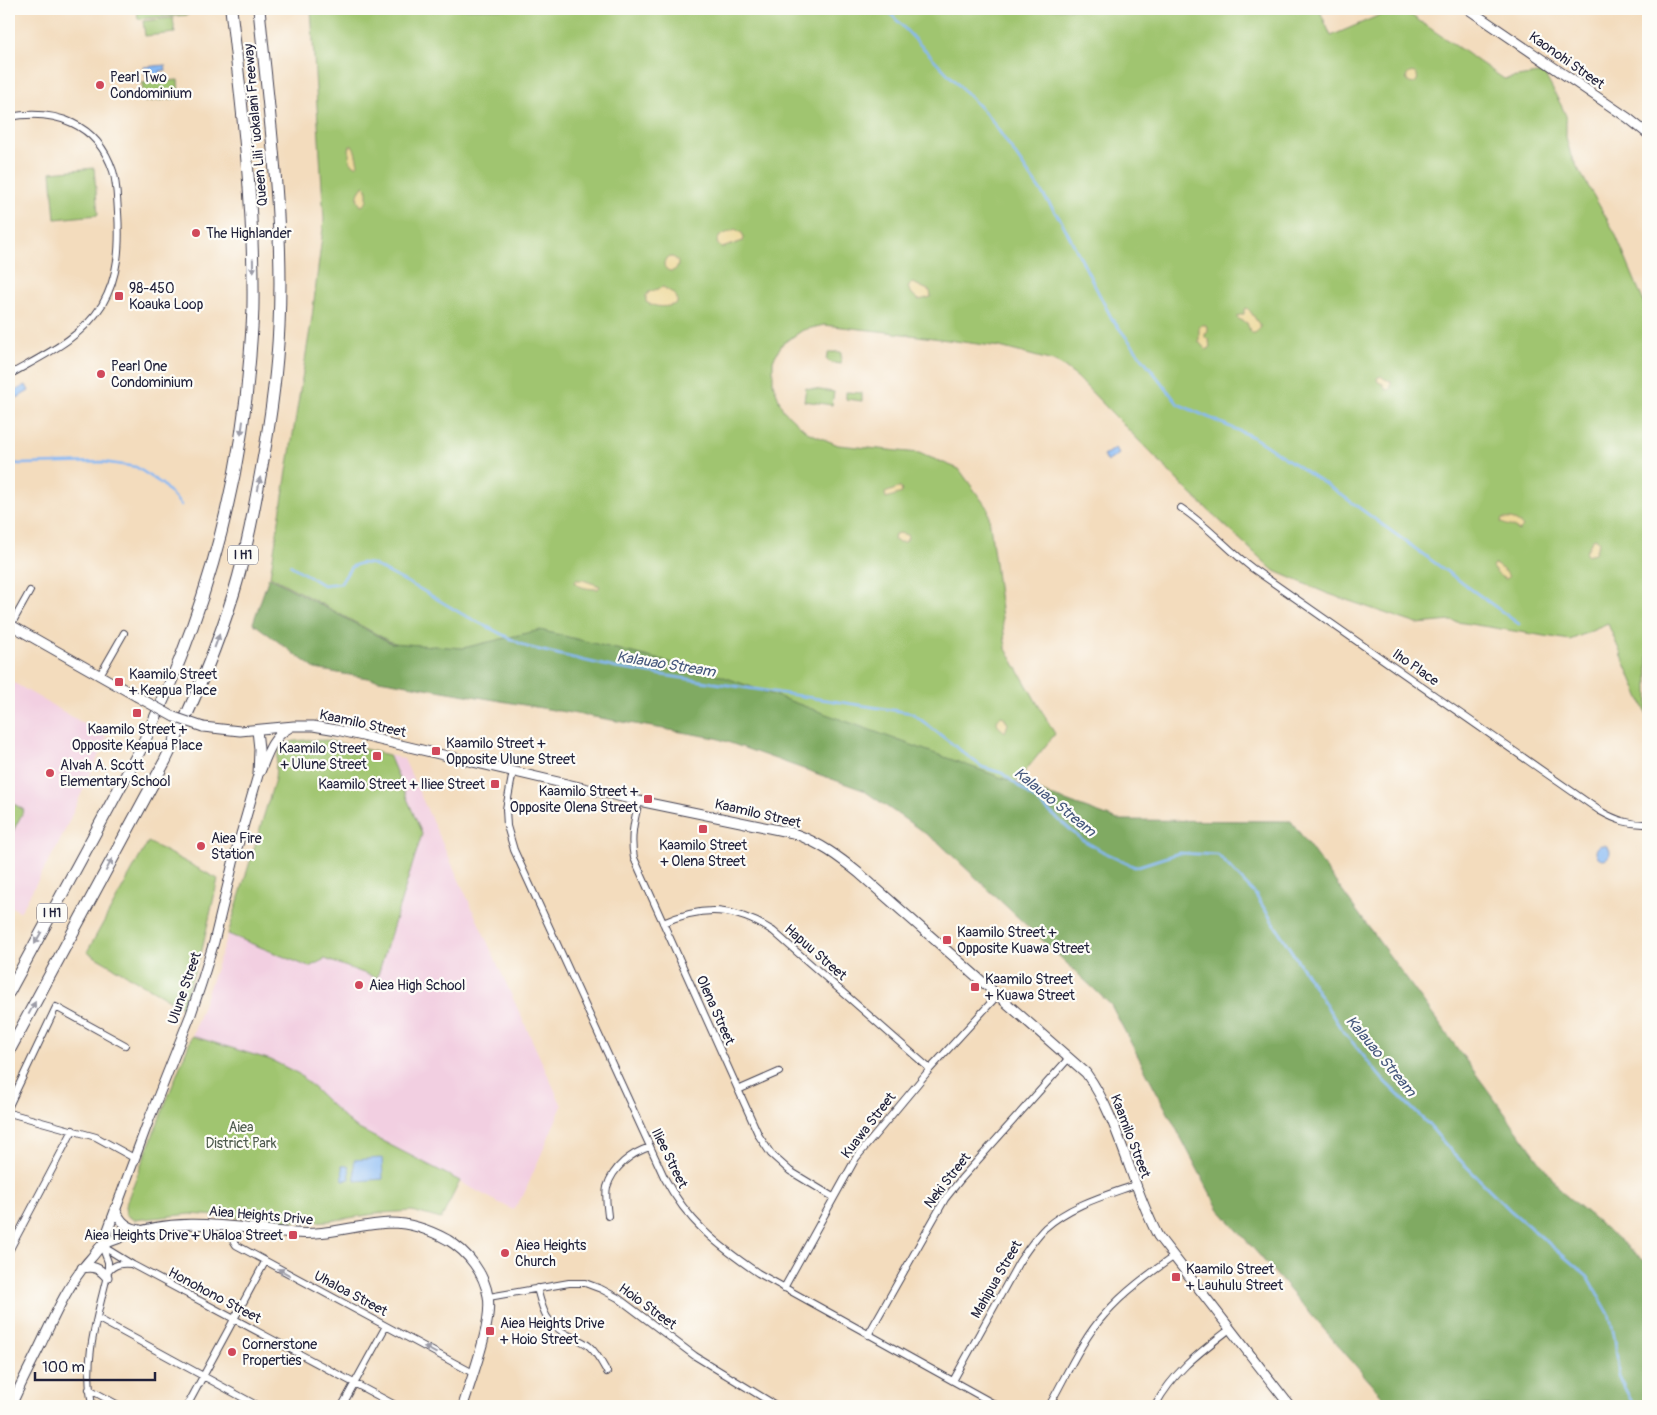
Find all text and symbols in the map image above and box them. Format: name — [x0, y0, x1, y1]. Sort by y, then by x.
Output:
street label: Kaonohi Street — [1526, 28, 1608, 93]
street label: Queen Liliʻuokalani Freeway — [240, 43, 271, 207]
place label: Pearl Two Condominium — [110, 69, 192, 102]
marker: Pearl Two Condominium — [94, 79, 106, 91]
place label: The Highlander — [206, 225, 292, 242]
marker: The Highlander — [190, 227, 202, 239]
one-way arrow — [249, 259, 257, 275]
place label: 98-450 Koauka Loop — [129, 280, 204, 313]
marker: 98-450 Koauka Loop — [113, 290, 125, 302]
place label: Pearl One Condominium — [111, 358, 193, 391]
marker: Pearl One Condominium — [95, 368, 107, 380]
one-way arrow — [238, 421, 246, 437]
one-way arrow — [255, 476, 263, 491]
road number: I H1 — [228, 546, 258, 564]
one-way arrow — [214, 633, 221, 648]
street label: Iho Place — [1389, 645, 1442, 690]
water label: Kalauao Stream — [615, 647, 718, 682]
place label: Kaamilo Street + Keapua Place — [128, 666, 218, 699]
marker: Kaamilo Street + Keapua Place — [113, 676, 125, 688]
street label: Kaamilo Street — [318, 706, 408, 741]
marker: Kaamilo Street + Opposite Keapua Place — [131, 707, 143, 719]
place label: Kaamilo Street + Opposite Keapua Place — [72, 721, 202, 754]
place label: Kaamilo Street + Opposite Ulune Street — [446, 735, 576, 768]
place label: Kaamilo Street + Ulune Street — [279, 740, 367, 773]
marker: Kaamilo Street + Opposite Ulune Street — [430, 745, 442, 757]
marker: Kaamilo Street + Ulune Street — [371, 750, 383, 762]
place label: Alvah A. Scott Elementary School — [60, 757, 171, 790]
water label: Kalauao Stream — [1010, 764, 1101, 842]
marker: Alvah A. Scott Elementary School — [44, 767, 56, 779]
place label: Kaamilo Street + Iliee Street — [318, 776, 485, 793]
marker: Kaamilo Street + Iliee Street — [489, 778, 501, 790]
place label: Kaamilo Street + Opposite Olena Street — [510, 783, 639, 816]
marker: Kaamilo Street + Opposite Olena Street — [642, 793, 654, 805]
street label: Kaamilo Street — [713, 795, 803, 832]
marker: Kaamilo Street + Olena Street — [697, 823, 709, 835]
place label: Aiea Fire Station — [211, 830, 262, 863]
place label: Kaamilo Street + Olena Street — [659, 837, 747, 870]
marker: Aiea Fire Station — [195, 840, 207, 852]
one-way arrow — [104, 859, 113, 872]
road number: I H1 — [37, 904, 67, 922]
street label: Hapuu Street — [781, 921, 851, 984]
place label: Kaamilo Street + Opposite Kuawa Street — [957, 924, 1090, 957]
one-way arrow — [34, 931, 43, 945]
marker: Kaamilo Street + Opposite Kuawa Street — [941, 934, 953, 946]
street label: Ulune Street — [164, 949, 205, 1027]
place label: Kaamilo Street + Kuawa Street — [984, 971, 1075, 1004]
street label: Olena Street — [693, 973, 739, 1048]
place label: Aiea High School — [369, 977, 465, 994]
marker: Aiea High School — [353, 979, 365, 991]
marker: Kaamilo Street + Kuawa Street — [969, 981, 981, 993]
one-way arrow — [28, 1001, 36, 1016]
water label: Kalauao Stream — [1341, 1012, 1421, 1102]
street label: Kuawa Street — [837, 1089, 900, 1162]
street label: Kaamilo Street — [1107, 1092, 1154, 1181]
park label: Aiea District Park — [206, 1119, 277, 1152]
street label: Iliee Street — [648, 1125, 692, 1191]
street label: Neki Street — [920, 1149, 975, 1211]
street label: Aiea Heights Drive — [208, 1202, 314, 1229]
place label: Aiea Heights Drive + Uhaloa Street — [84, 1227, 283, 1244]
marker: Aiea Heights Drive + Uhaloa Street — [287, 1229, 299, 1241]
place label: Aiea Heights Church — [515, 1237, 587, 1270]
street label: Mahipua Street — [967, 1237, 1026, 1321]
marker: Aiea Heights Church — [499, 1247, 511, 1259]
place label: Kaamilo Street + Lauhulu Street — [1185, 1261, 1283, 1294]
street label: Honohono Street — [165, 1264, 264, 1327]
street label: Uhaloa Street — [311, 1267, 391, 1320]
one-way arrow — [277, 1268, 291, 1276]
marker: Kaamilo Street + Lauhulu Street — [1170, 1271, 1182, 1283]
street label: Hoio Street — [615, 1280, 680, 1333]
place label: Aiea Heights Drive + Hoio Street — [499, 1315, 604, 1348]
marker: Aiea Heights Drive + Hoio Street — [484, 1325, 496, 1337]
place label: Cornerstone Properties — [242, 1336, 317, 1369]
one-way arrow — [423, 1345, 437, 1354]
marker: Cornerstone Properties — [226, 1346, 238, 1358]
scale bar — [35, 1350, 155, 1382]
text: 100 m — [42, 1358, 85, 1377]

